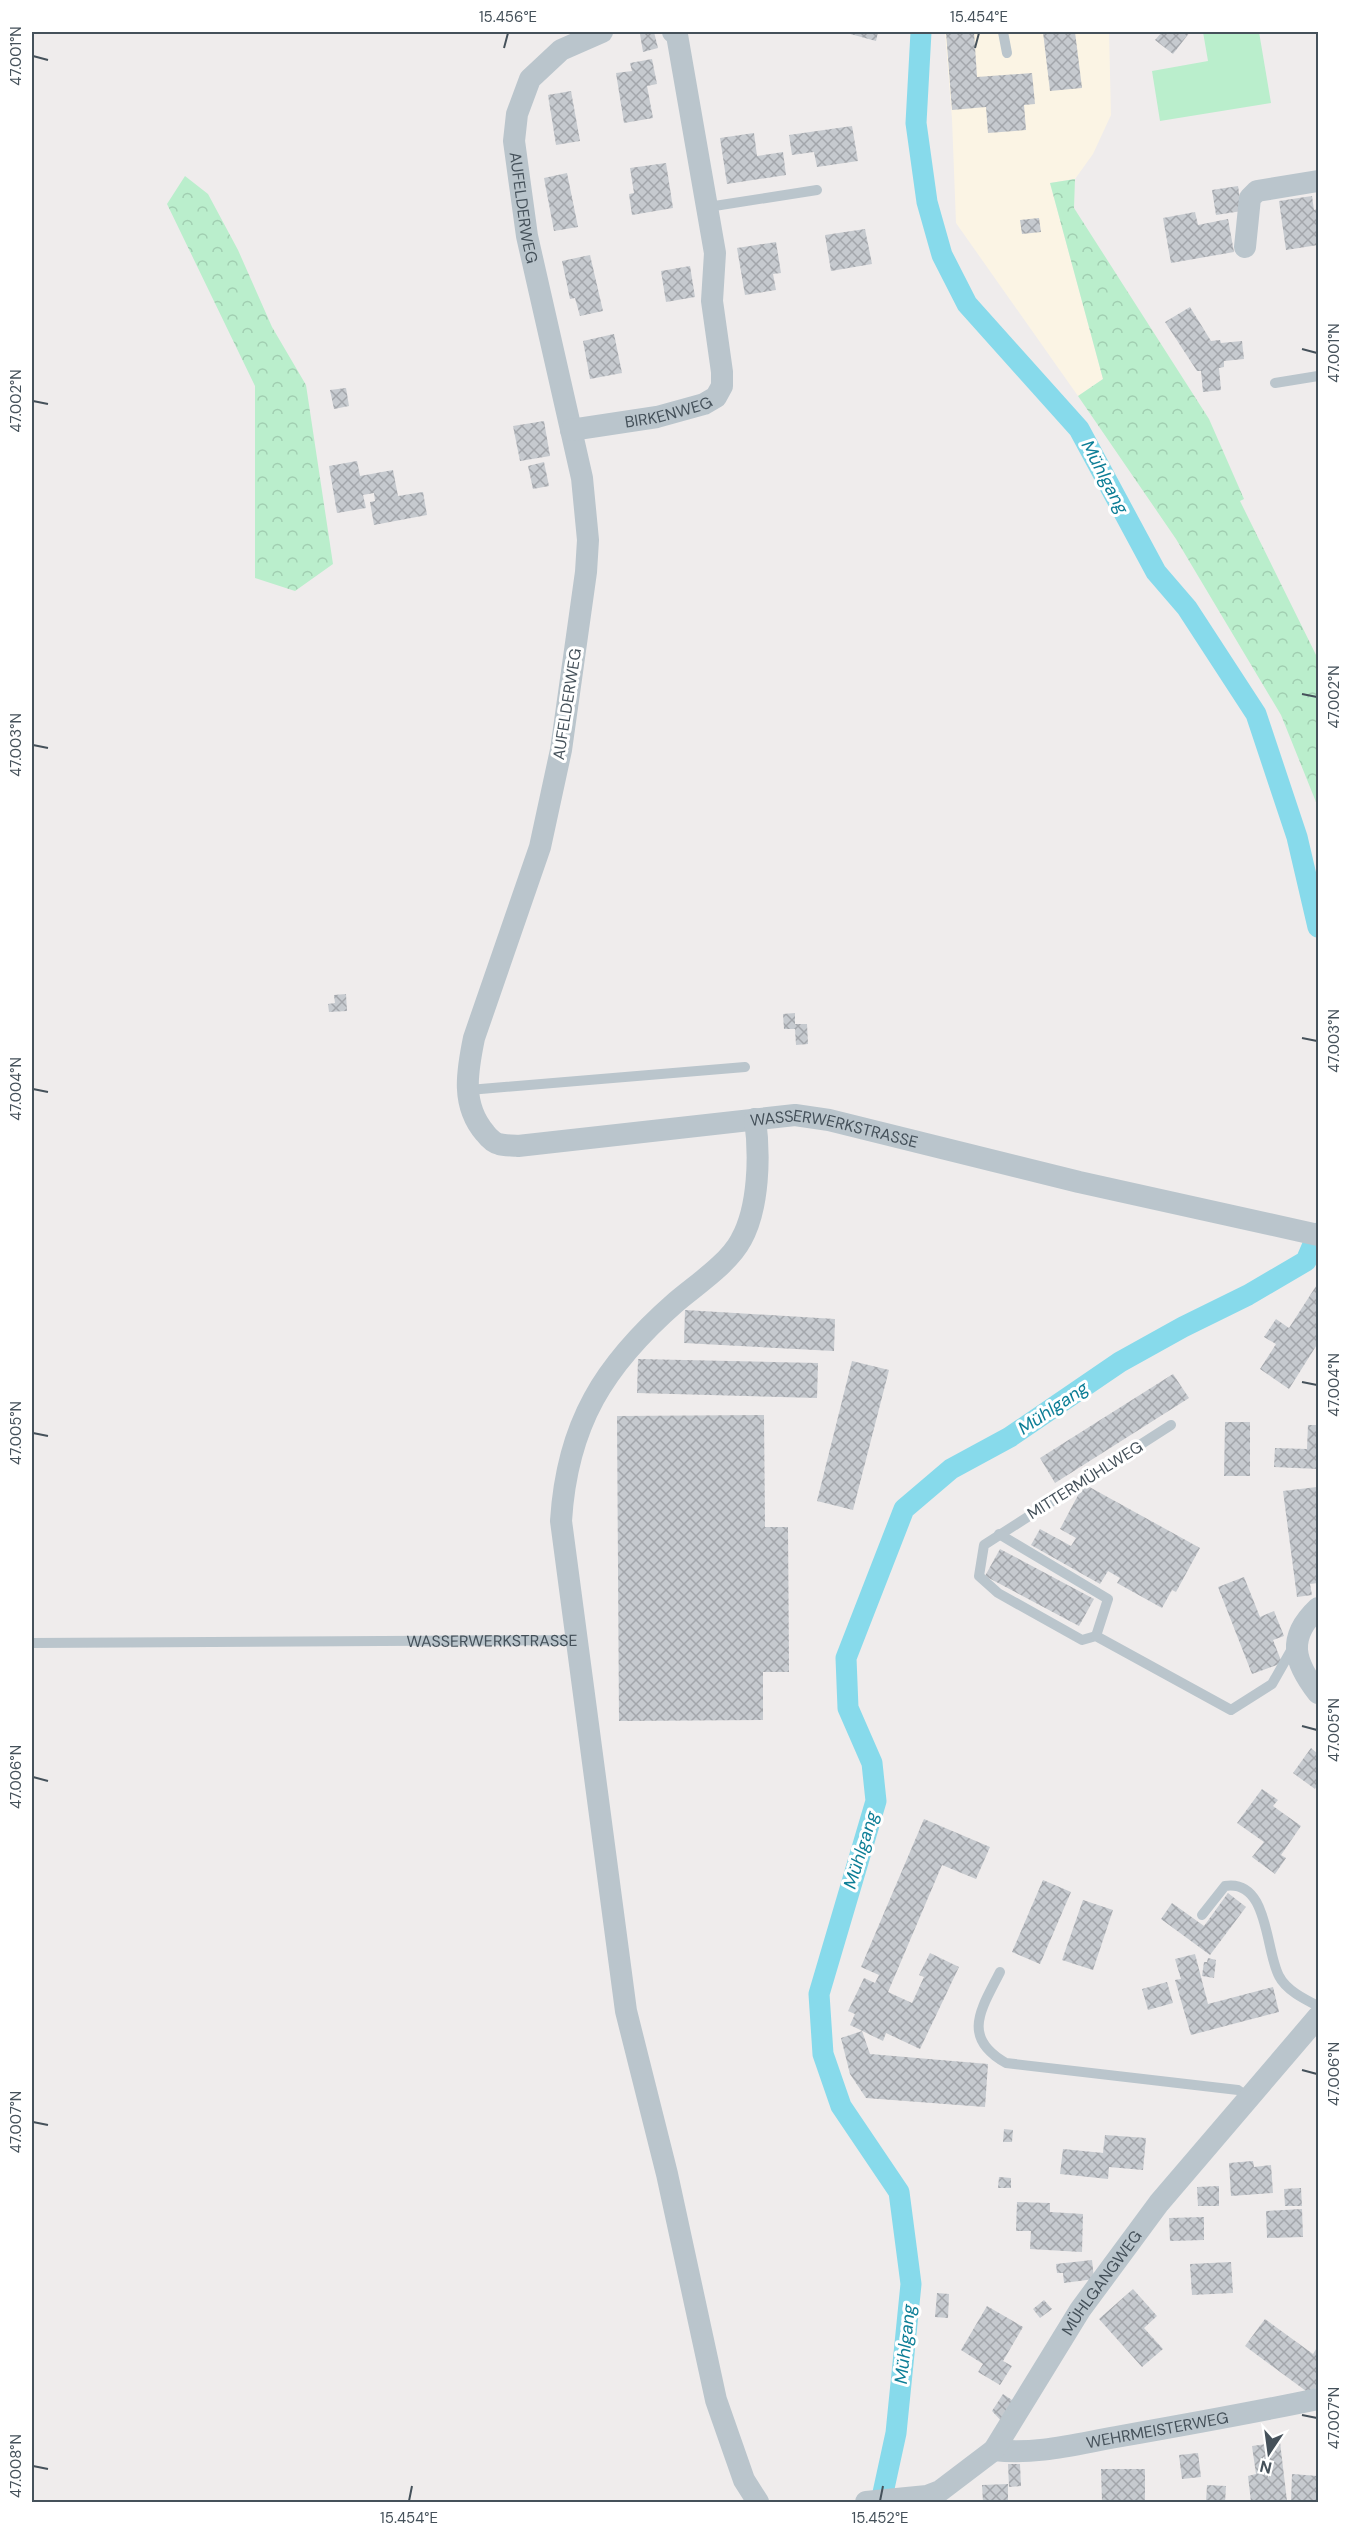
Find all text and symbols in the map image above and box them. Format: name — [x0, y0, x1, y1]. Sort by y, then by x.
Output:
text: 15.456°E — [479, 7, 537, 27]
text: 15.454°E — [950, 7, 1008, 27]
text: 47.001°N — [6, 26, 26, 86]
street label: AUFELDERWEG — [505, 150, 543, 265]
text: 47.001°N — [1324, 323, 1344, 383]
text: 47.002°N — [6, 369, 26, 433]
street label: BIRKENWEG — [623, 391, 716, 432]
water label: Mühlgang — [1076, 436, 1135, 519]
street label: AUFELDERWEG — [548, 647, 586, 761]
text: 47.002°N — [1324, 665, 1344, 729]
text: 47.003°N — [6, 713, 26, 777]
text: 47.003°N — [1324, 1009, 1344, 1073]
text: 47.004°N — [6, 1057, 26, 1121]
street label: WASSERWERKSTRASSE — [749, 1104, 920, 1152]
text: 47.004°N — [1324, 1353, 1344, 1417]
water label: Mühlgang — [1013, 1375, 1094, 1440]
text: 47.005°N — [6, 1401, 26, 1465]
street label: MITTERMÜHLWEG — [1023, 1436, 1147, 1524]
street label: WASSERWERKSTRASSE — [406, 1630, 578, 1651]
text: 47.005°N — [1324, 1698, 1344, 1762]
text: 47.006°N — [6, 1745, 26, 1809]
water label: Mühlgang — [838, 1807, 884, 1892]
text: 47.006°N — [1324, 2042, 1344, 2106]
text: 47.007°N — [6, 2091, 26, 2153]
street label: MÜHLGANGWEG — [1057, 2226, 1146, 2339]
water label: Mühlgang — [889, 2302, 921, 2385]
text: 47.007°N — [1324, 2387, 1344, 2449]
street label: WEHRMEISTERWEG — [1084, 2406, 1230, 2453]
north arrow — [1239, 2423, 1299, 2483]
text: 47.008°N — [6, 2434, 26, 2498]
text: N — [1258, 2456, 1274, 2479]
text: 15.454°E — [380, 2508, 438, 2528]
text: 15.452°E — [851, 2508, 909, 2528]

